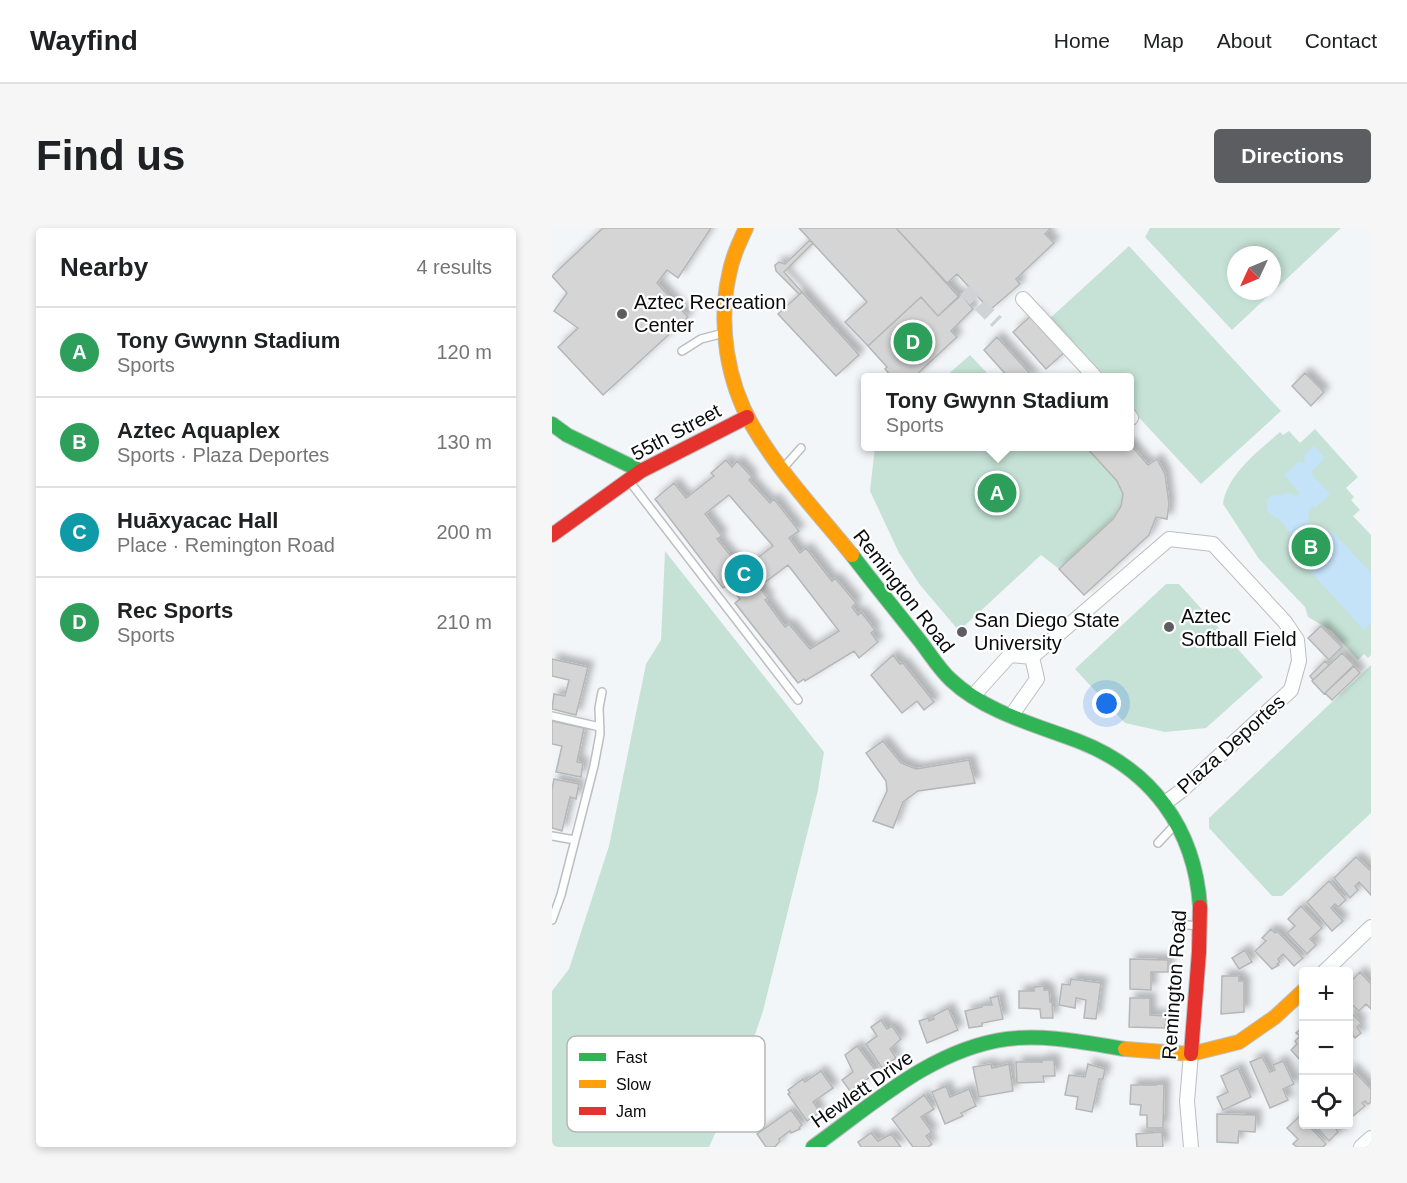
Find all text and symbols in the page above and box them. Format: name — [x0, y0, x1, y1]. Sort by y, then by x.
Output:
text: Wayfind — [30, 25, 138, 56]
text: Home — [1054, 29, 1110, 52]
text: Map — [1143, 29, 1184, 52]
text: About — [1217, 29, 1272, 52]
text: Contact — [1305, 29, 1377, 52]
button: Directions — [1214, 129, 1371, 183]
text: Find us — [36, 132, 185, 179]
north arrow — [1227, 246, 1281, 300]
text: Nearby — [60, 252, 148, 282]
text: 4 results — [416, 256, 492, 278]
place label: Aztec Recreation Center — [634, 291, 786, 336]
marker: Aztec Recreation Center — [615, 307, 629, 321]
pin: D — [894, 320, 932, 364]
text: Tony Gwynn Stadium — [117, 328, 340, 353]
text: A — [72, 341, 87, 363]
text: 120 m — [436, 341, 492, 363]
text: Sports — [117, 354, 175, 376]
popup — [861, 373, 1134, 451]
text: Tony Gwynn Stadium — [886, 388, 1109, 413]
street label: 55th Street — [628, 399, 725, 465]
text: Sports — [886, 414, 944, 436]
text: Aztec Aquaplex — [117, 418, 280, 443]
text: B — [72, 431, 87, 453]
text: 130 m — [436, 431, 492, 453]
text: Sports · Plaza Deportes — [117, 444, 329, 466]
pin: A — [978, 470, 1016, 516]
text: Huāxyacac Hall — [117, 508, 278, 533]
text: C — [72, 521, 87, 543]
text: 200 m — [436, 521, 492, 543]
pin: B — [1292, 524, 1330, 570]
street label: Remington Road — [849, 525, 959, 657]
text: Place · Remington Road — [117, 534, 335, 556]
pin: C — [724, 552, 764, 596]
text: Rec Sports — [117, 598, 233, 623]
place label: Aztec Softball Field — [1181, 605, 1297, 650]
place label: San Diego State University — [974, 609, 1120, 654]
text: D — [72, 611, 87, 633]
text: 210 m — [436, 611, 492, 633]
marker: Aztec Softball Field — [1162, 620, 1176, 634]
text: Sports — [117, 624, 175, 646]
marker: San Diego State University — [955, 625, 969, 639]
your location — [1092, 689, 1121, 718]
street label: Plaza Deportes — [1173, 690, 1289, 798]
street label: Remington Road — [1158, 909, 1190, 1061]
map controls — [1299, 967, 1353, 1129]
button: + — [1299, 967, 1353, 1021]
button: − — [1299, 1021, 1353, 1075]
legend — [567, 1036, 765, 1132]
street label: Hewlett Drive — [807, 1046, 917, 1132]
text: Fast — [616, 1049, 648, 1066]
button: locate — [1299, 1075, 1353, 1129]
text: Slow — [616, 1076, 651, 1093]
text: Jam — [616, 1103, 646, 1120]

